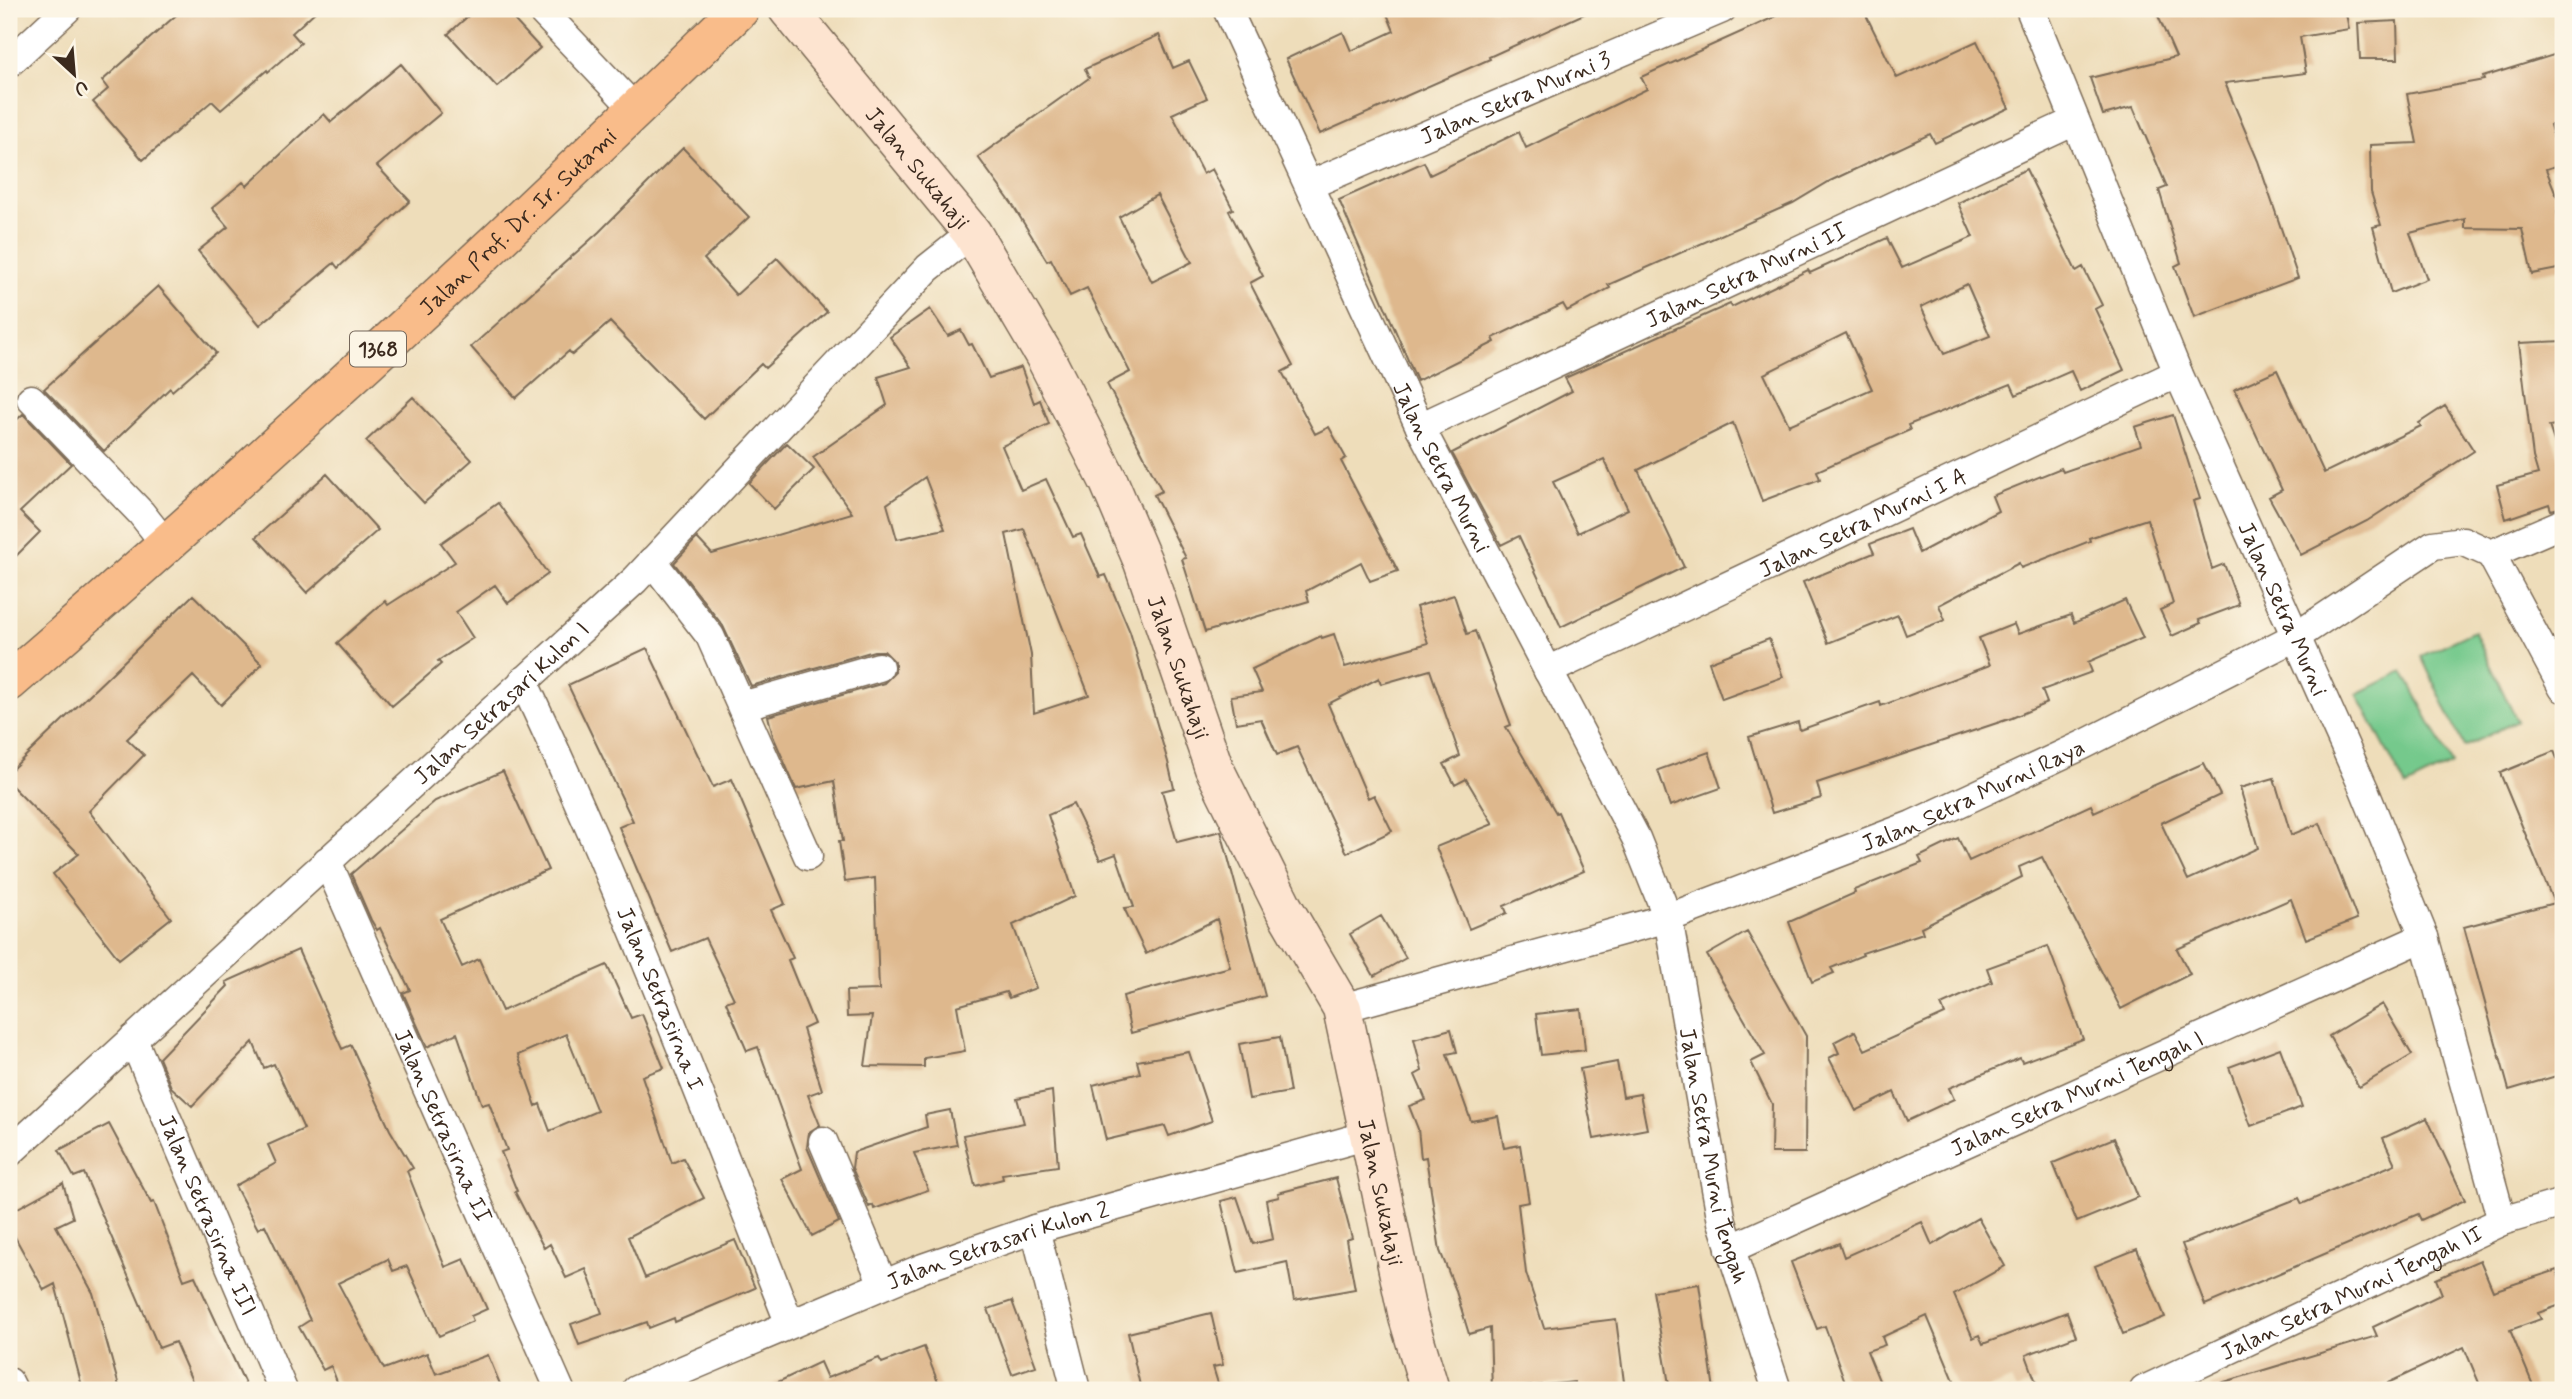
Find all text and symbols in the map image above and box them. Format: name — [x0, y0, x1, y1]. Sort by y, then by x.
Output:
north arrow — [38, 38, 108, 108]
street label: Jalan Setra Murni 3 — [1416, 45, 1616, 153]
text: U — [70, 74, 92, 102]
street label: Jalan Sukahaji — [857, 101, 976, 236]
street label: Jalan Prof. Dr. Ir. Sutami — [413, 122, 624, 323]
street label: Jalan Setra Murni II — [1641, 216, 1853, 336]
road number: 1368 — [350, 332, 406, 366]
street label: Jalan Setra Murni — [1384, 378, 1496, 558]
street label: Jalan Setra Murni I A — [1754, 462, 1972, 586]
street label: Jalan Setra Murni — [2229, 518, 2334, 701]
street label: Jalan Sukahaji — [1139, 592, 1216, 743]
street label: Jalan Setrasari Kulon I — [408, 616, 597, 792]
street label: Jalan Setra Murni Raya — [1857, 733, 2090, 860]
street label: Jalan Setrasirna I — [608, 903, 710, 1095]
street label: Jalan Setrasirna II — [386, 1025, 498, 1228]
street label: Jalan Setra Murni Tengah — [1671, 1025, 1754, 1288]
street label: Jalan Setra Murni Tengah I — [1946, 1025, 2209, 1165]
street label: Jalan Setrasirna III — [150, 1110, 262, 1321]
street label: Jalan Sukahaji — [1349, 1115, 1410, 1269]
street label: Jalan Setrasari Kulon 2 — [883, 1196, 1113, 1299]
street label: Jalan Setra Murni Tengah II — [2216, 1219, 2488, 1369]

